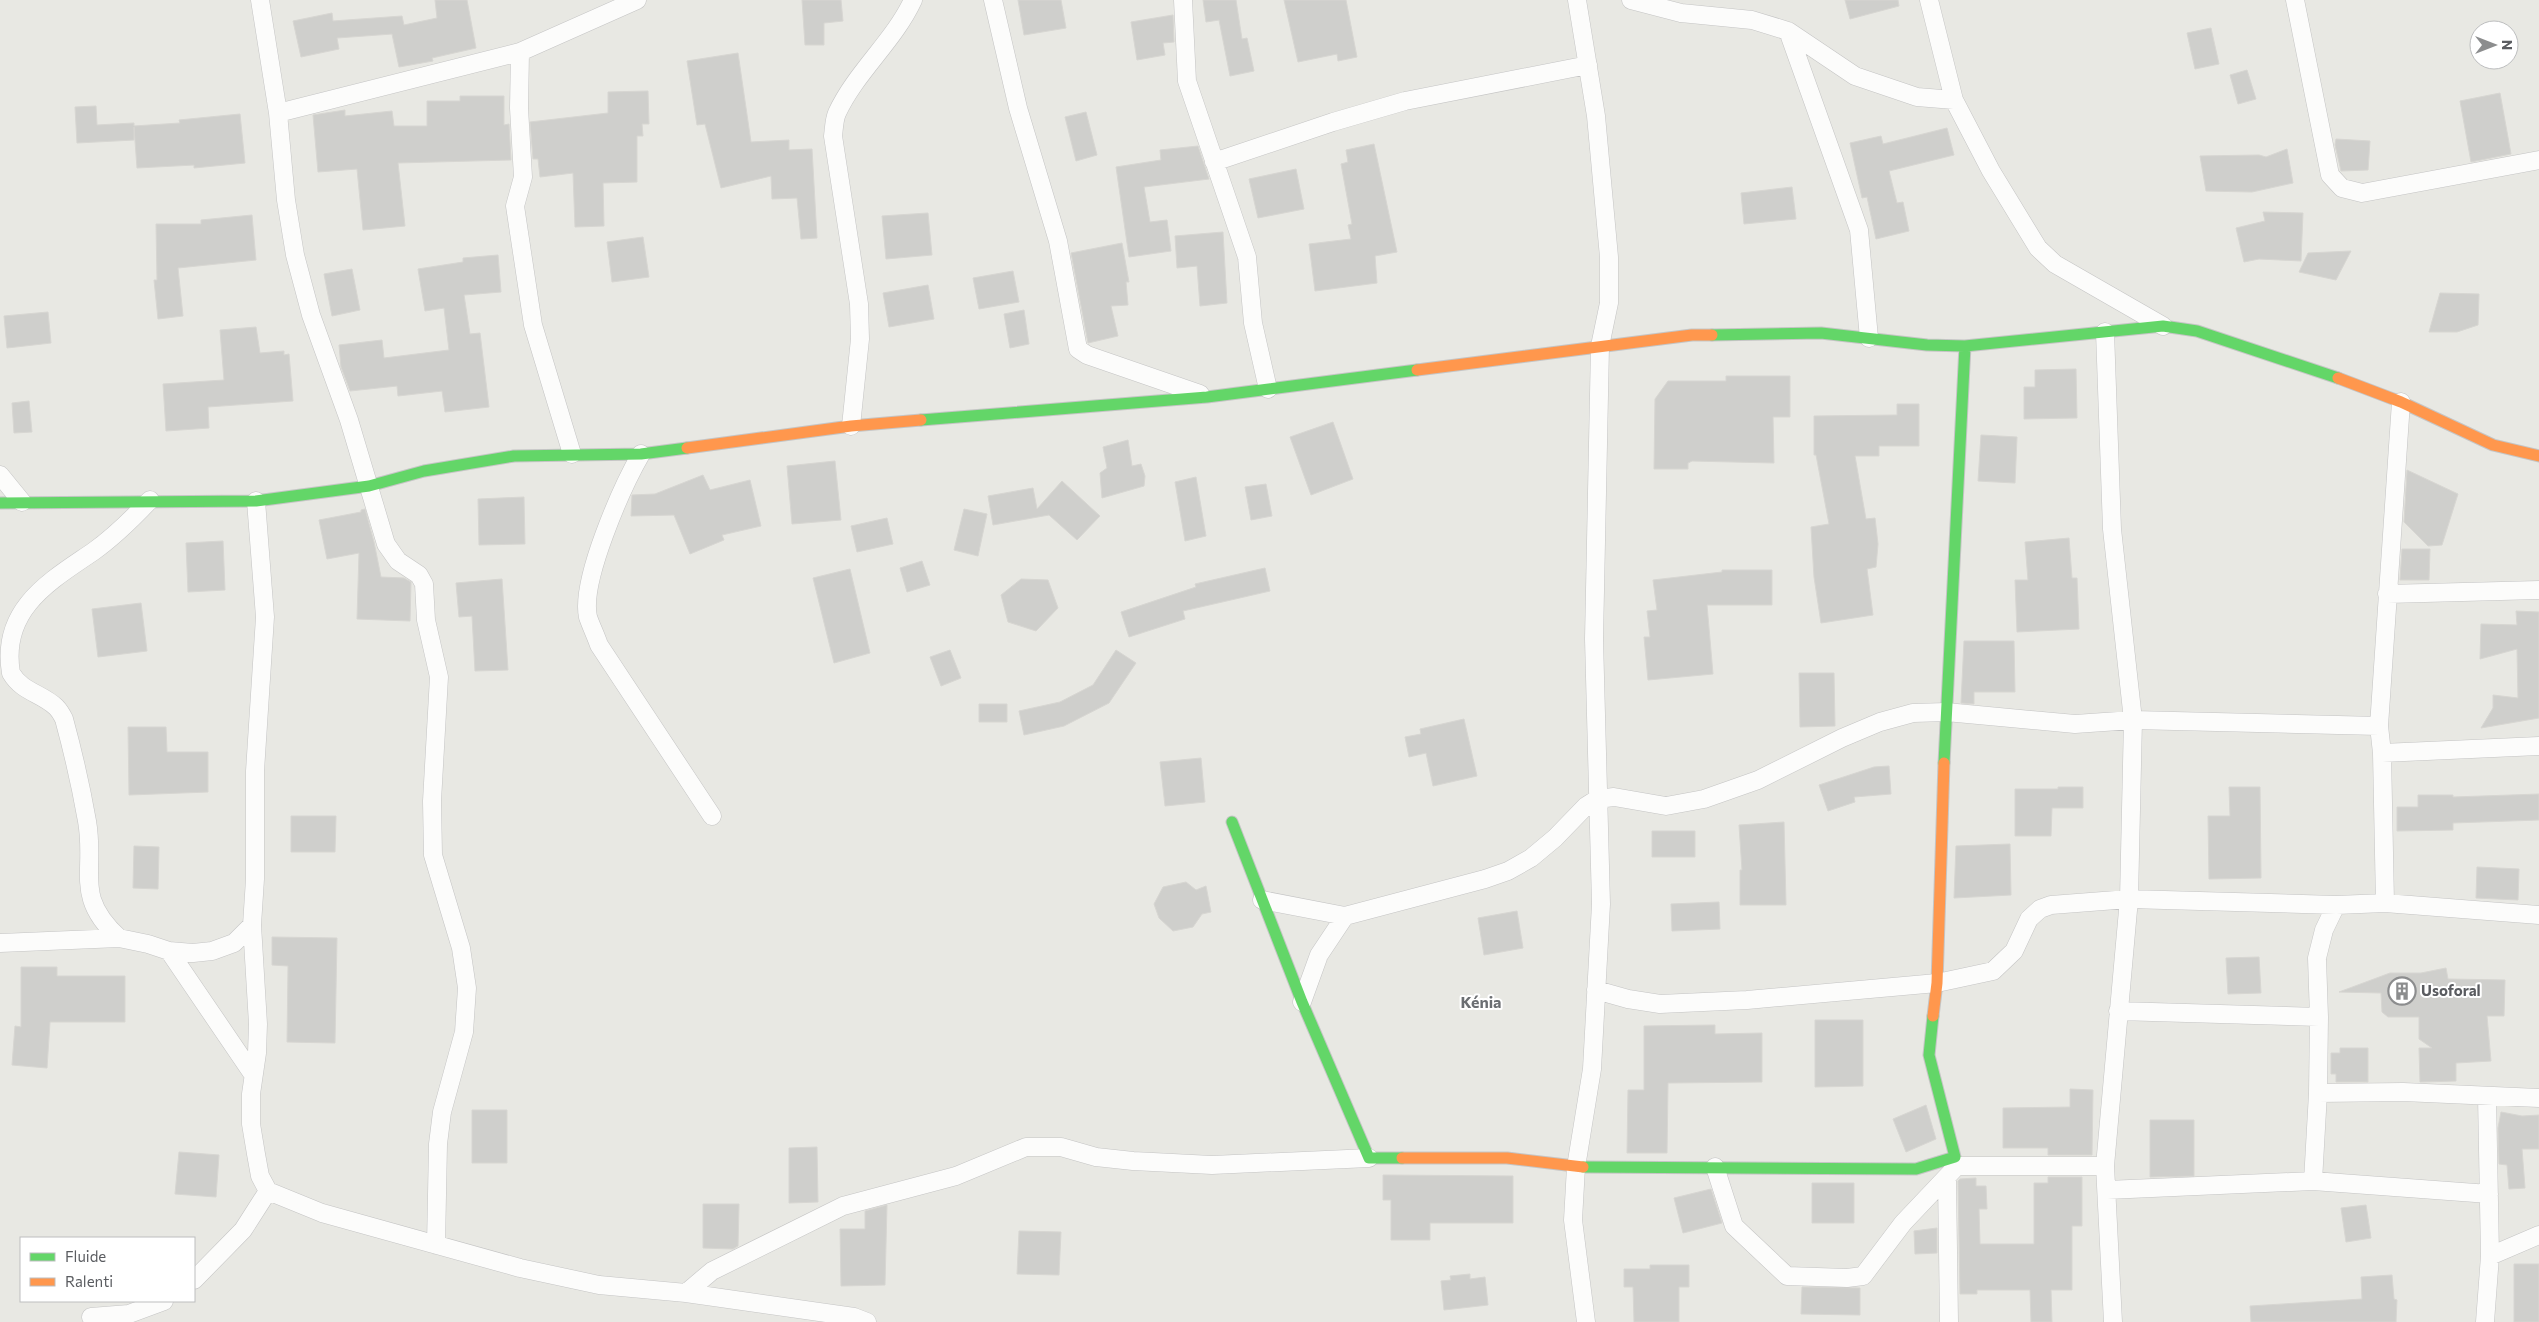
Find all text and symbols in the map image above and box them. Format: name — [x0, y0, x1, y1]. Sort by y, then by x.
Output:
north arrow — [2469, 20, 2519, 70]
text: N — [2499, 40, 2516, 50]
building icon: Usoforal — [2387, 976, 2417, 1006]
place label: Usoforal — [2421, 981, 2481, 999]
district label: Kénia — [1460, 992, 1502, 1011]
legend — [20, 1237, 195, 1302]
text: Fluide — [65, 1247, 106, 1265]
text: Ralenti — [65, 1272, 113, 1290]

